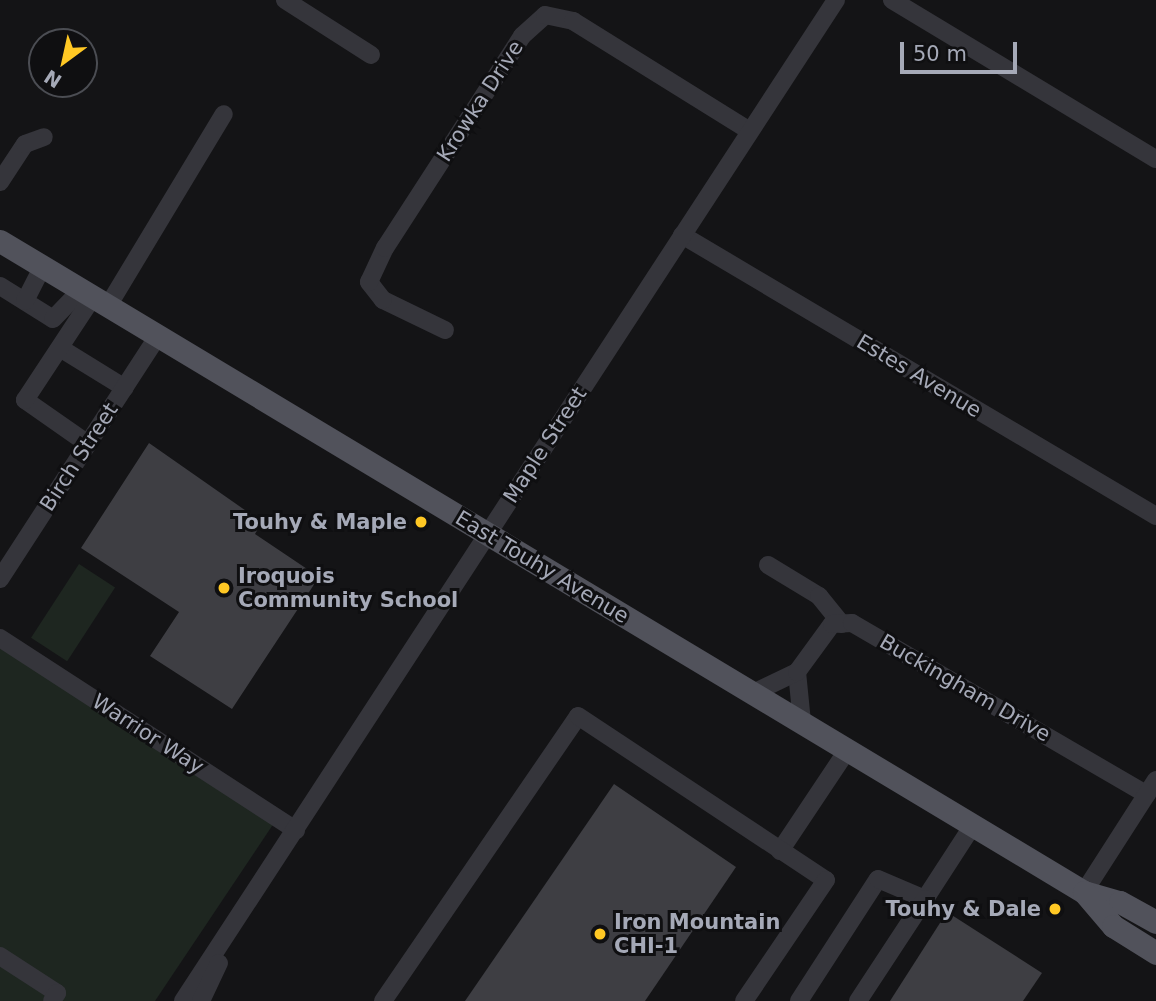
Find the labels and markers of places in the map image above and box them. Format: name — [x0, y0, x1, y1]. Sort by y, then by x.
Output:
place label: Touhy & Maple — [233, 509, 407, 535]
marker: Touhy & Maple — [413, 514, 429, 530]
place label: Iroquois Community School — [238, 563, 458, 613]
marker: Iroquois Community School — [216, 580, 232, 596]
place label: Touhy & Dale — [885, 896, 1041, 922]
marker: Touhy & Dale — [1047, 901, 1063, 917]
place label: Iron Mountain CHI-1 — [614, 909, 780, 959]
marker: Iron Mountain CHI-1 — [592, 926, 608, 942]

